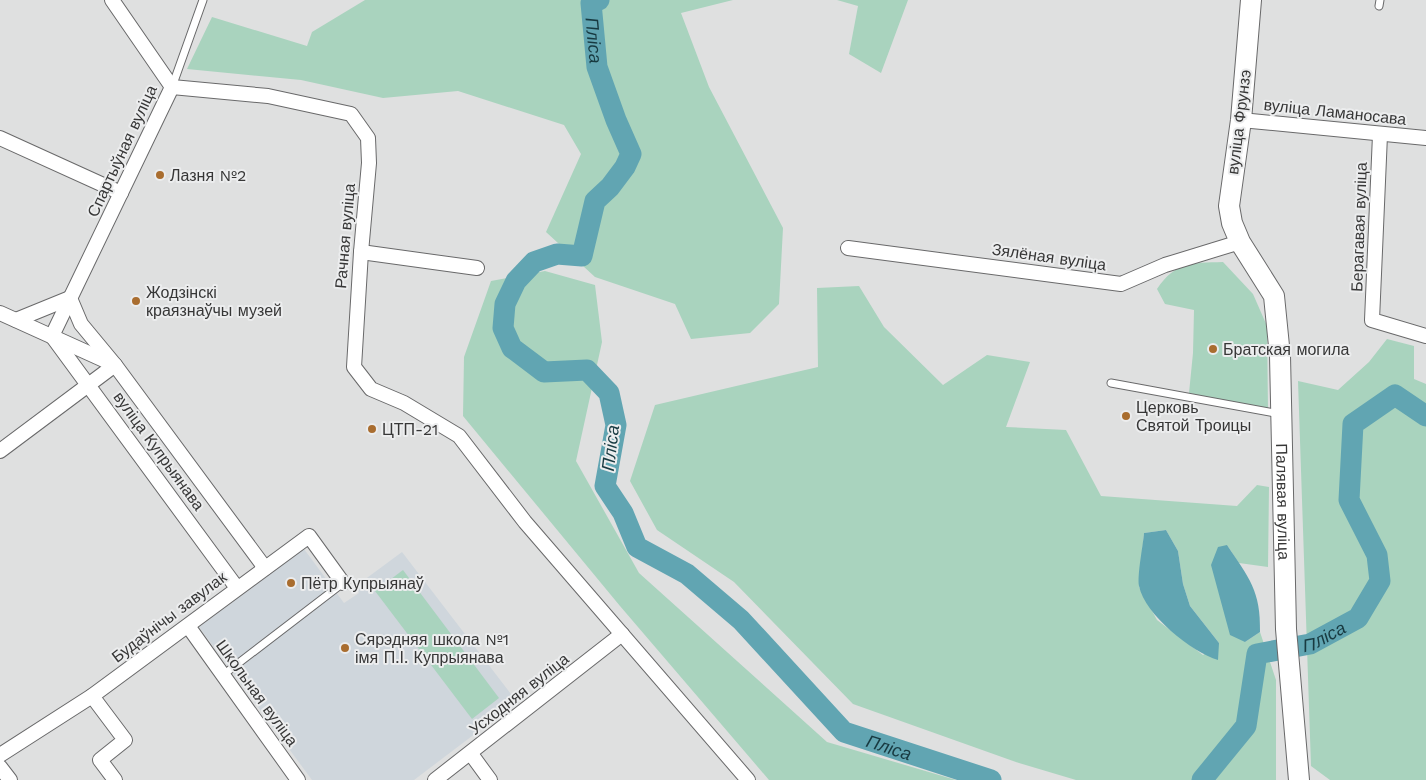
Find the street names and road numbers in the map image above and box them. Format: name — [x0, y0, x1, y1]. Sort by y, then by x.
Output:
street label: вуліца Фрунзэ — [1223, 69, 1255, 175]
street label: Спартыўная вуліца — [83, 82, 161, 220]
street label: вуліца Ламаносава — [1263, 95, 1407, 129]
street label: Берагавая вуліца — [1347, 162, 1371, 292]
street label: Рачная вуліца — [331, 182, 359, 289]
street label: Зялёная вуліца — [991, 240, 1107, 274]
street label: вуліца Купрыянава — [110, 388, 209, 514]
street label: Палявая вуліца — [1272, 443, 1294, 560]
street label: Будаўнічы завулак — [108, 567, 231, 666]
street label: Школьная вуліца — [212, 636, 302, 750]
street label: Усходняя вуліца — [465, 649, 573, 739]

